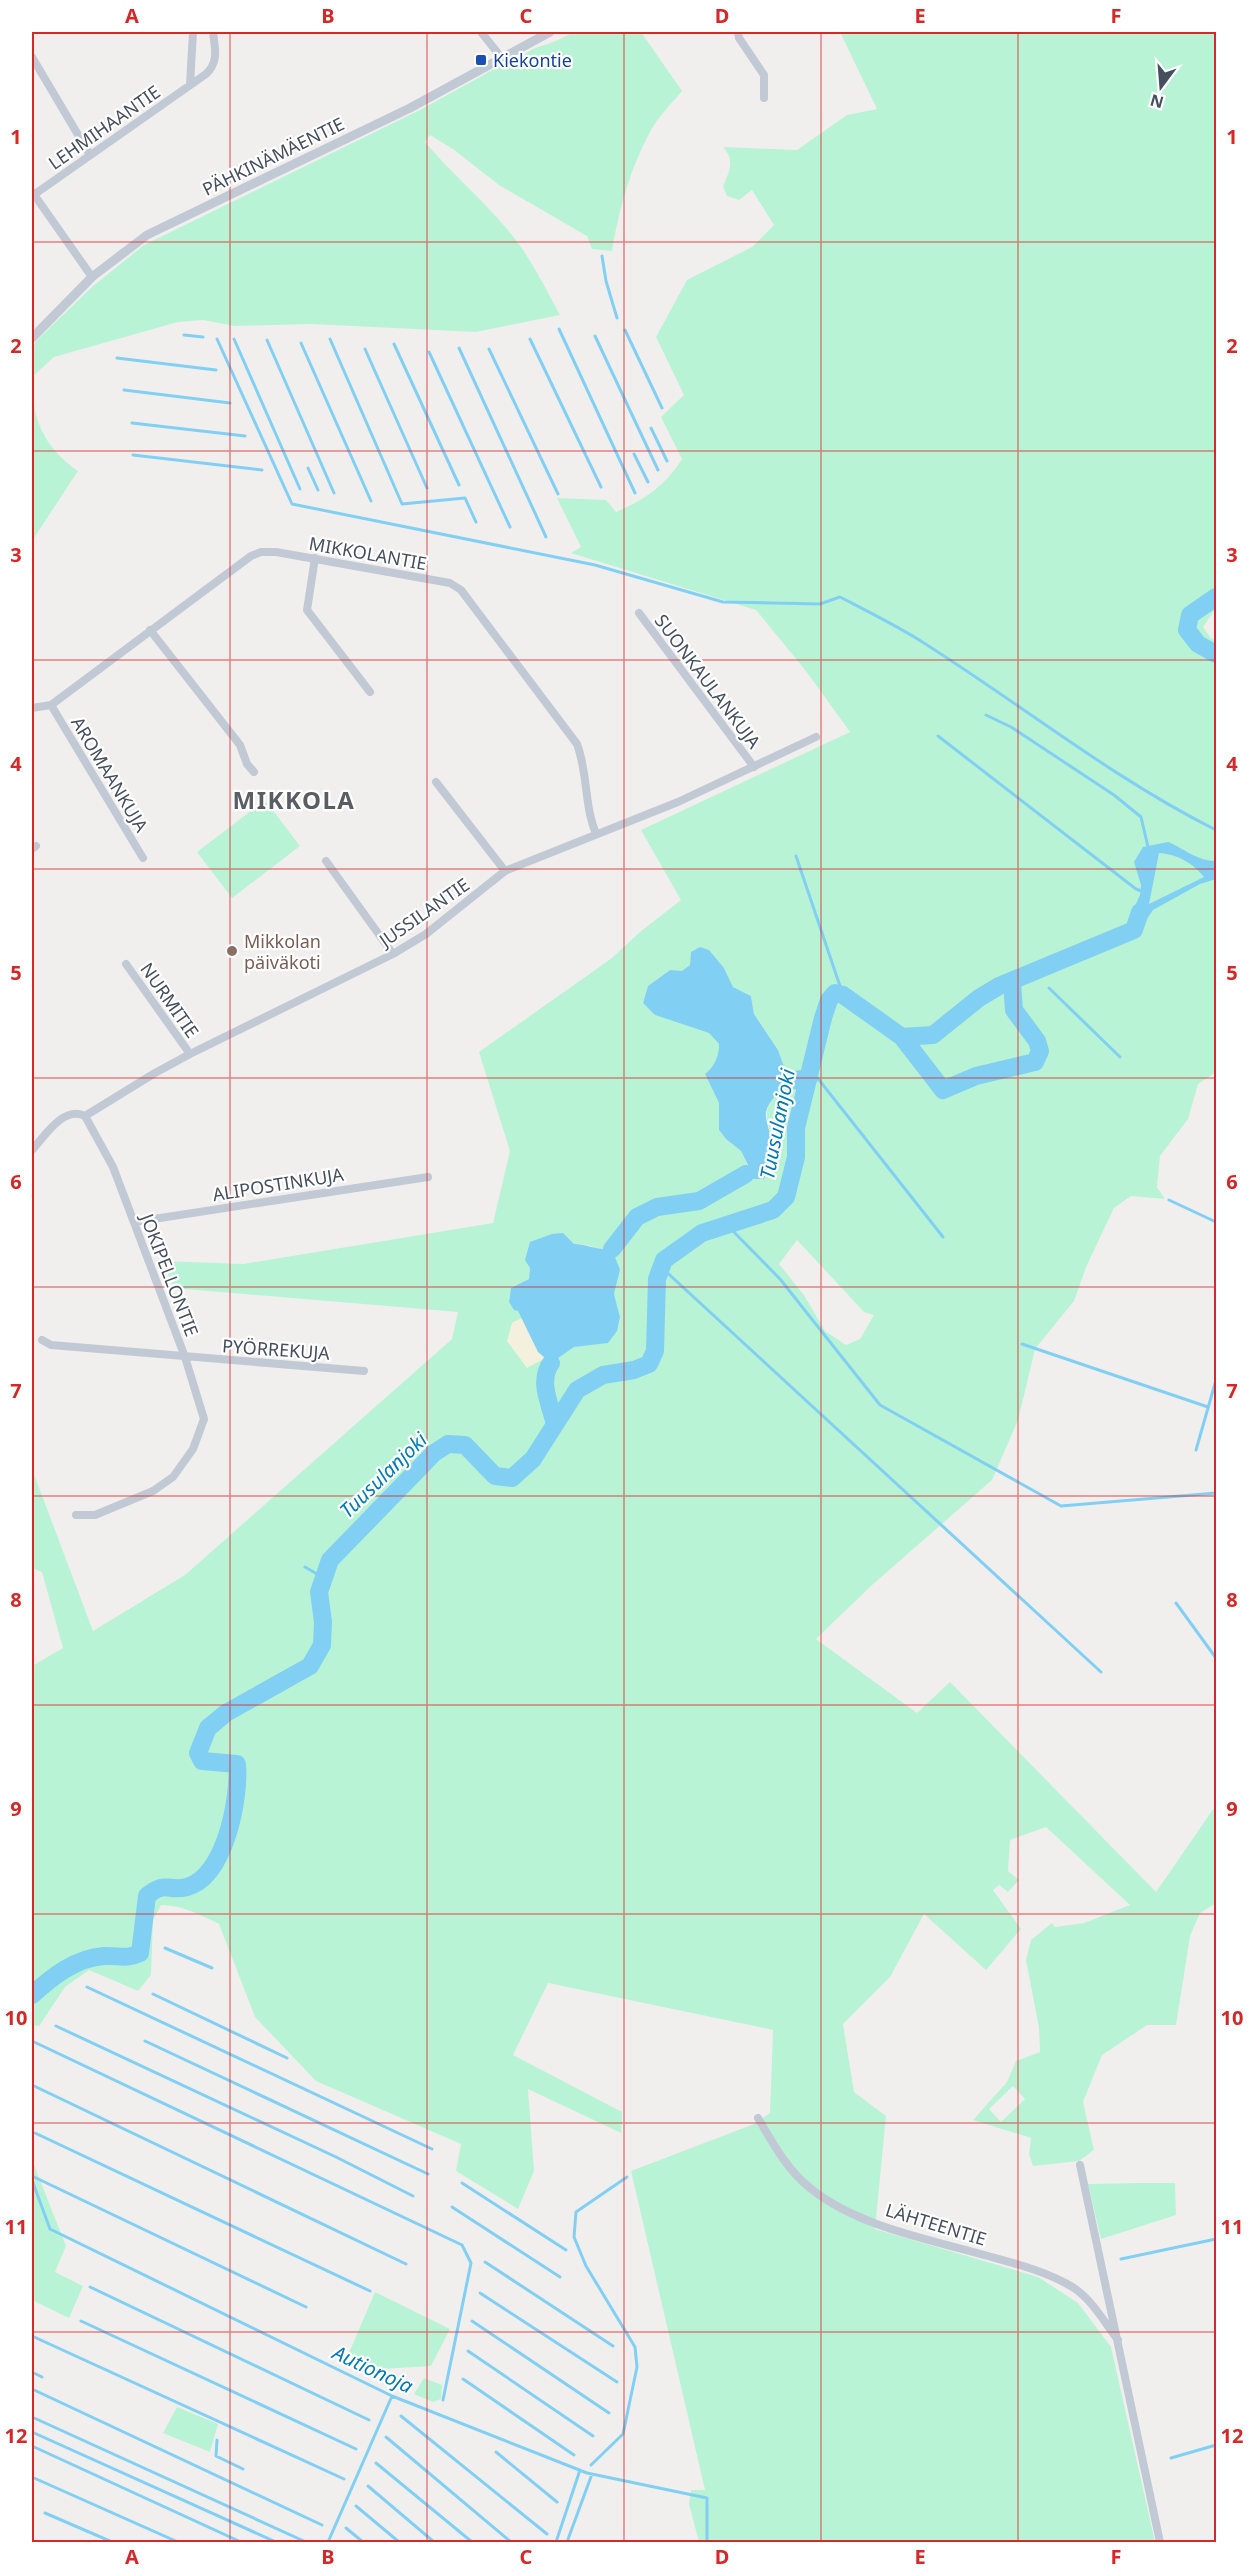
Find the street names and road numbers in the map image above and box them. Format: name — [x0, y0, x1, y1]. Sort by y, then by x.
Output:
street label: LEHMIHAANTIE — [43, 79, 165, 175]
street label: PÄHKINÄMÄENTIE — [198, 111, 348, 201]
street label: MIKKOLANTIE — [307, 531, 429, 575]
street label: SUONKAULANKUJA — [650, 609, 767, 753]
street label: AROMAANKUJA — [66, 712, 154, 837]
street label: JUSSILANTIE — [373, 872, 474, 953]
street label: NURMITIE — [135, 958, 205, 1042]
street label: ALIPOSTINKUJA — [211, 1162, 346, 1206]
street label: JOKIPELLONTIE — [135, 1208, 204, 1340]
street label: PYÖRREKUJA — [221, 1333, 331, 1365]
street label: LÄHTEENTIE — [883, 2197, 989, 2251]

